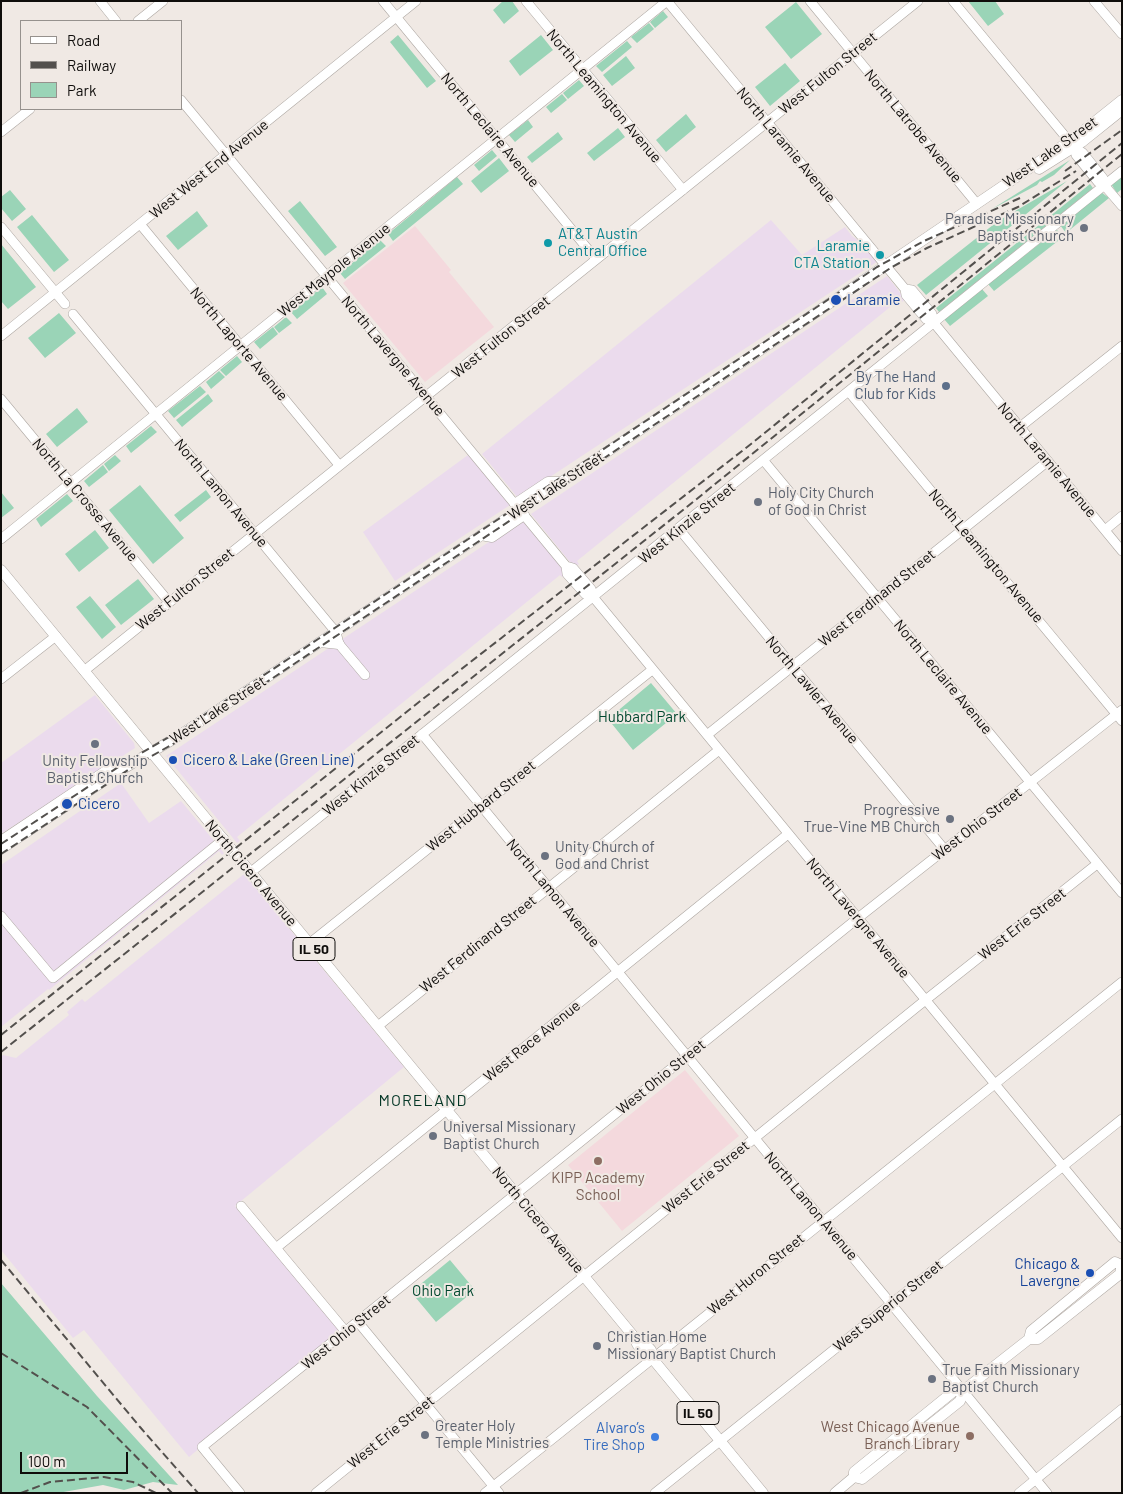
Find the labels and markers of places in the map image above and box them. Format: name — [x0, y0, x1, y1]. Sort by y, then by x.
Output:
place label: Paradise Missionary Baptist Church — [945, 210, 1074, 245]
marker: Paradise Missionary Baptist Church — [1078, 222, 1090, 234]
place label: AT&T Austin Central Office — [558, 225, 647, 260]
marker: AT&T Austin Central Office — [542, 237, 554, 249]
place label: Laramie CTA Station — [794, 237, 870, 272]
marker: Laramie CTA Station — [874, 249, 886, 261]
place label: Laramie — [847, 291, 901, 309]
marker: Laramie — [829, 293, 843, 307]
place label: By The Hand Club for Kids — [855, 368, 936, 403]
marker: By The Hand Club for Kids — [940, 380, 952, 392]
place label: Holy City Church of God in Christ — [768, 484, 874, 519]
marker: Holy City Church of God in Christ — [752, 496, 764, 508]
marker: Unity Fellowship Baptist Church — [89, 738, 101, 750]
place label: Cicero & Lake (Green Line) — [183, 751, 353, 769]
place label: Unity Fellowship Baptist Church — [42, 752, 148, 787]
marker: Cicero & Lake (Green Line) — [167, 754, 179, 766]
place label: Cicero — [78, 795, 120, 813]
marker: Cicero — [60, 797, 74, 811]
place label: Progressive True-Vine MB Church — [804, 801, 940, 836]
marker: Progressive True-Vine MB Church — [944, 813, 956, 825]
place label: Unity Church of God and Christ — [555, 838, 655, 873]
marker: Unity Church of God and Christ — [539, 850, 551, 862]
place label: Universal Missionary Baptist Church — [443, 1118, 576, 1153]
marker: Universal Missionary Baptist Church — [427, 1130, 439, 1142]
marker: KIPP Academy School — [592, 1155, 604, 1167]
place label: KIPP Academy School — [551, 1169, 645, 1204]
place label: Chicago & Lavergne — [1014, 1255, 1080, 1290]
marker: Chicago & Lavergne — [1084, 1267, 1096, 1279]
place label: Christian Home Missionary Baptist Church — [607, 1328, 776, 1363]
marker: Christian Home Missionary Baptist Church — [591, 1340, 603, 1352]
place label: True Faith Missionary Baptist Church — [942, 1361, 1080, 1396]
marker: True Faith Missionary Baptist Church — [926, 1373, 938, 1385]
place label: Greater Holy Temple Ministries — [435, 1417, 549, 1452]
place label: West Chicago Avenue Branch Library — [821, 1418, 960, 1453]
place label: Alvaro’s Tire Shop — [583, 1419, 645, 1454]
marker: Greater Holy Temple Ministries — [419, 1429, 431, 1441]
marker: West Chicago Avenue Branch Library — [964, 1430, 976, 1442]
marker: Alvaro’s Tire Shop — [649, 1431, 661, 1443]

